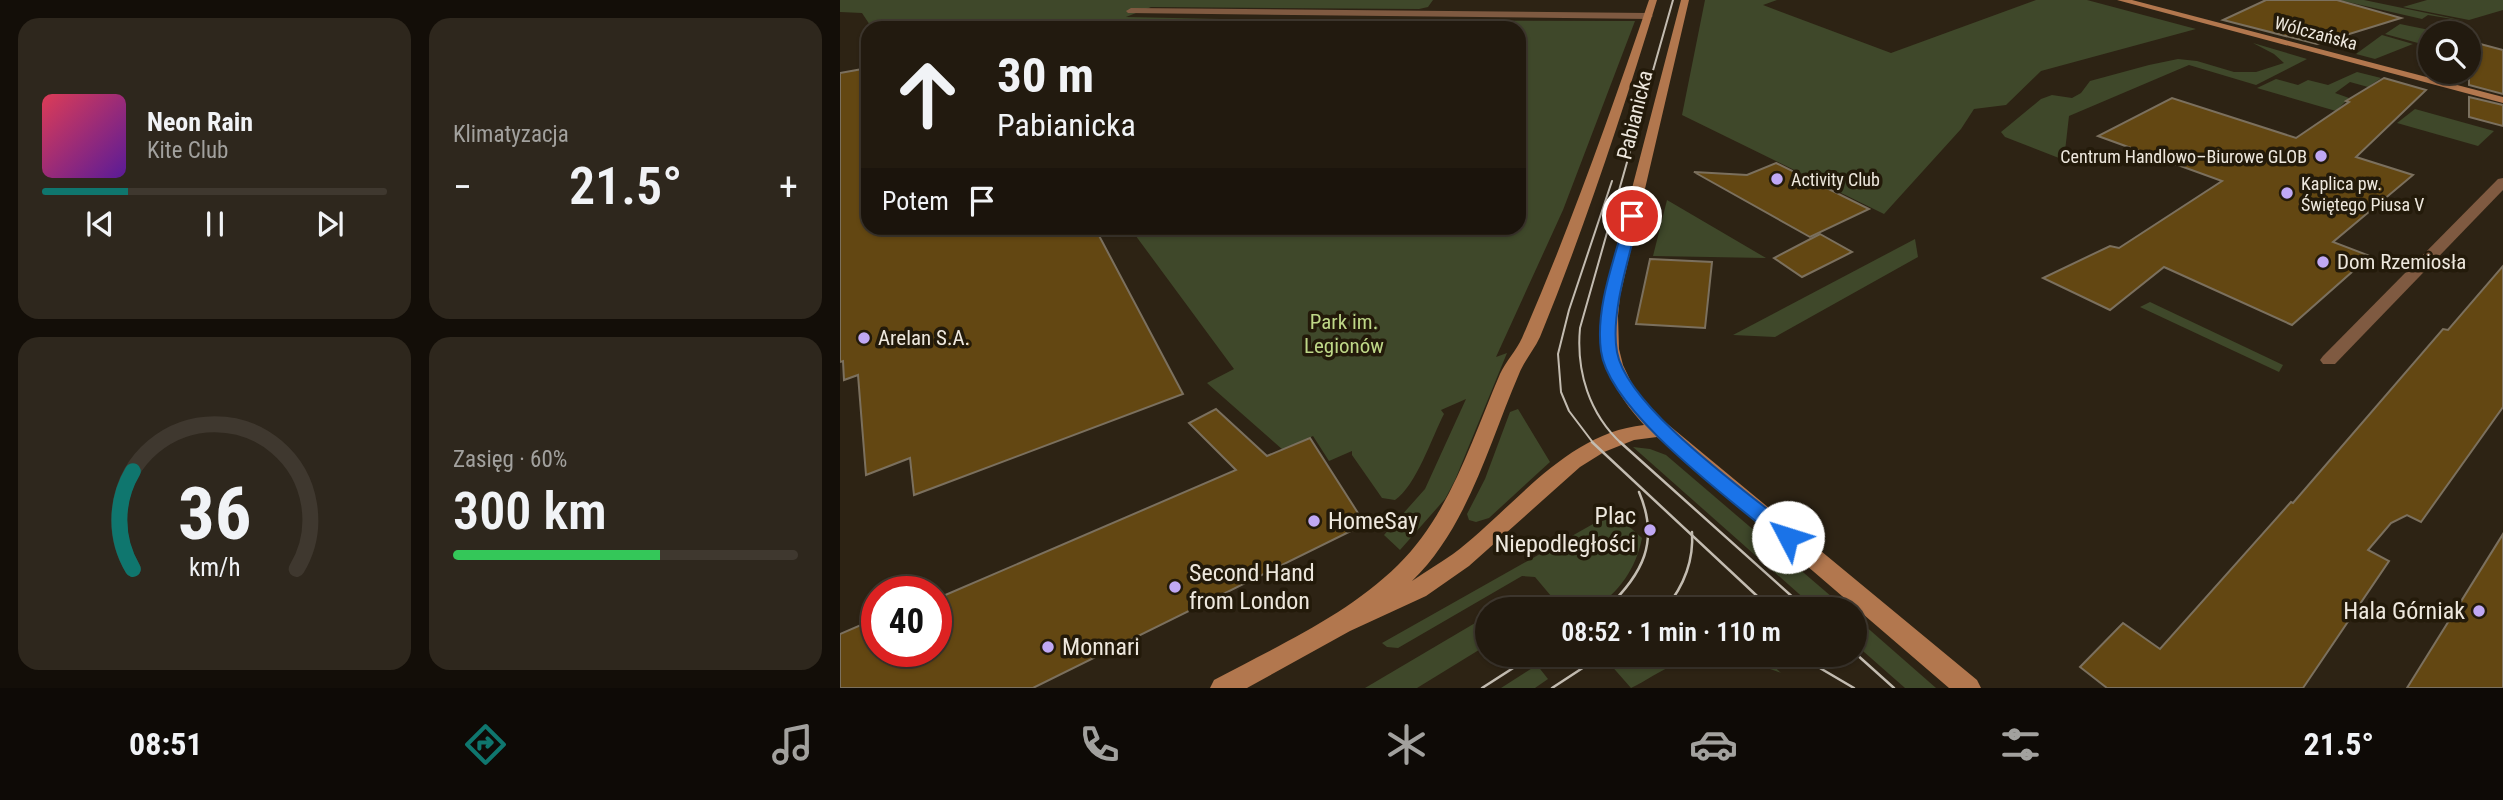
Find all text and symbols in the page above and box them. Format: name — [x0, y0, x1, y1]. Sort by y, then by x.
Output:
street label: Wólczańska — [2272, 12, 2360, 54]
map controls — [2418, 21, 2481, 84]
button: search — [2418, 21, 2481, 84]
text: 30 m — [997, 47, 1094, 104]
icon: ahead — [882, 49, 973, 140]
street label: Pabianicka — [1612, 68, 1658, 162]
text: Pabianicka — [997, 106, 1136, 144]
text: Neon Rain — [147, 107, 253, 137]
text: Klimatyzacja — [453, 121, 569, 148]
text: Kite Club — [147, 137, 228, 164]
place label: Centrum Handlowo–Biurowe GLOB — [2060, 146, 2307, 167]
marker: Centrum Handlowo–Biurowe GLOB — [2313, 148, 2329, 164]
text: 21.5° — [569, 156, 682, 217]
text: − — [453, 165, 472, 209]
text: + — [779, 165, 798, 209]
place label: Activity Club — [1791, 169, 1880, 190]
marker: Activity Club — [1769, 171, 1785, 187]
place label: Kaplica pw. Świętego Piusa V — [2301, 173, 2424, 215]
icon: arrive — [963, 182, 1001, 220]
marker: Kaplica pw. Świętego Piusa V — [2279, 185, 2295, 201]
text: Potem — [882, 186, 949, 216]
pin — [1602, 186, 1662, 246]
icon: arrive — [1613, 197, 1651, 235]
icon: previous — [81, 205, 119, 243]
icon: pause — [196, 205, 234, 243]
icon: next — [311, 205, 349, 243]
place label: Dom Rzemiosła — [2337, 250, 2466, 274]
marker: Dom Rzemiosła — [2315, 254, 2331, 270]
park label: Park im. Legionów — [1304, 310, 1384, 358]
place label: Arelan S.A. — [878, 326, 970, 350]
marker: Arelan S.A. — [856, 330, 872, 346]
text: Zasięg · 60% — [453, 446, 567, 473]
text: 36 — [178, 472, 251, 558]
text: 300 km — [453, 481, 607, 542]
position arrow — [1751, 500, 1825, 574]
place label: Plac Niepodległości — [1494, 502, 1636, 558]
place label: HomeSay — [1328, 507, 1418, 535]
marker: HomeSay — [1306, 513, 1322, 529]
marker: Plac Niepodległości — [1642, 522, 1658, 538]
text: km/h — [189, 553, 240, 582]
place label: Second Hand from London — [1189, 559, 1315, 615]
speed limit sign: 40 — [861, 576, 952, 667]
marker: Second Hand from London — [1167, 579, 1183, 595]
place label: Hala Górniak — [2343, 597, 2465, 625]
marker: Hala Górniak — [2471, 603, 2487, 619]
text: 08:52 · 1 min · 110 m — [1561, 617, 1781, 647]
place label: Monnari — [1062, 633, 1140, 661]
marker: Monnari — [1040, 639, 1056, 655]
icon: directions — [461, 720, 510, 769]
icon: music — [768, 720, 817, 769]
icon: phone — [1075, 720, 1124, 769]
icon: climate — [1382, 720, 1431, 769]
icon: car — [1689, 720, 1738, 769]
icon: filters — [1996, 720, 2045, 769]
text: 08:51 — [129, 725, 203, 763]
text: 21.5° — [2304, 725, 2374, 763]

